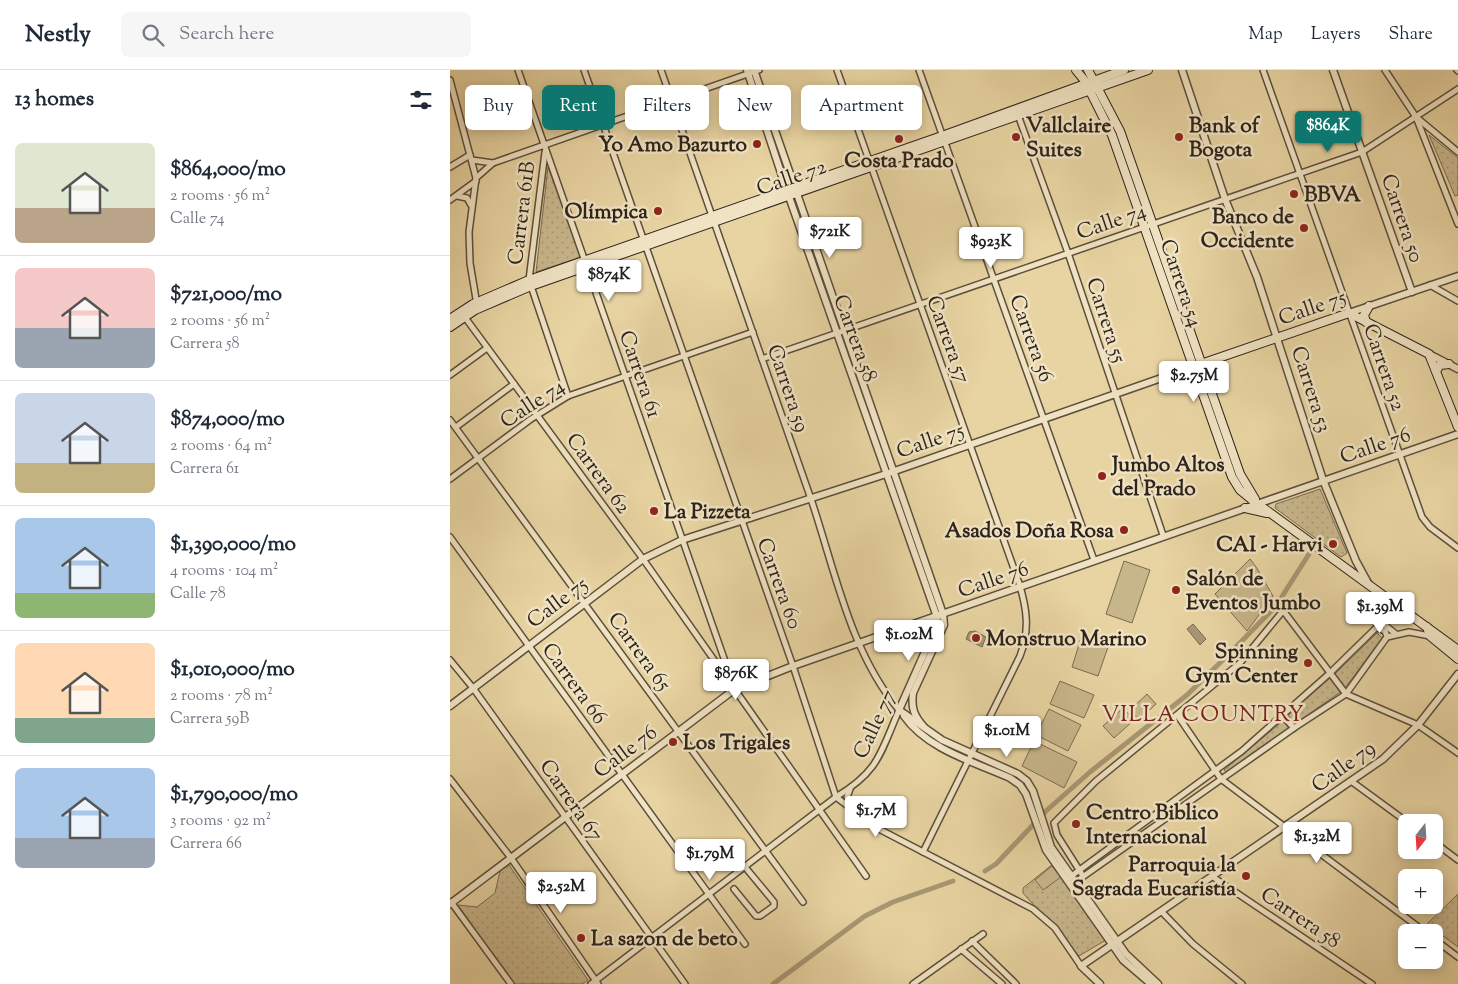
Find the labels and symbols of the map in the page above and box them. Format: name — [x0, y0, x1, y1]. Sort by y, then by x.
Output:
pin: $864K — [1293, 111, 1363, 153]
place label: Vallclaire Suites — [1026, 112, 1112, 166]
place label: Bank of Bogota — [1189, 112, 1261, 166]
place label: Yo Amo Bazurto — [598, 131, 748, 161]
marker: Vallclaire Suites — [1010, 131, 1022, 143]
marker: Bank of Bogota — [1173, 131, 1185, 143]
marker: Costa Prado — [893, 133, 905, 145]
marker: Yo Amo Bazurto — [751, 138, 763, 150]
place label: Costa Prado — [844, 147, 954, 177]
street label: Calle 72 — [753, 153, 831, 205]
street label: Carrera 61B — [502, 160, 544, 267]
street label: Carrera 50 — [1372, 170, 1430, 267]
place label: BBVA — [1304, 181, 1362, 211]
marker: BBVA — [1288, 188, 1300, 200]
street label: Calle 74 — [1073, 197, 1150, 249]
place label: Olímpica — [564, 198, 648, 228]
place label: Banco de Occidente — [1201, 203, 1294, 257]
marker: Olímpica — [652, 205, 664, 217]
pin: $721K — [795, 216, 865, 259]
marker: Banco de Occidente — [1298, 222, 1310, 234]
pin: $923K — [956, 226, 1026, 269]
street label: Carrera 54 — [1151, 236, 1209, 332]
pin: $874K — [574, 260, 644, 302]
street label: Carrera 55 — [1077, 274, 1133, 367]
street label: Calle 75 — [1275, 283, 1351, 334]
street label: Carrera 58 — [824, 291, 884, 387]
street label: Carrera 56 — [1000, 291, 1060, 387]
street label: Carrera 57 — [917, 292, 977, 388]
street label: Carrera 52 — [1354, 320, 1412, 416]
street label: Carrera 61 — [610, 327, 668, 423]
street label: Carrera 59 — [758, 341, 816, 437]
street label: Carrera 53 — [1282, 343, 1338, 437]
pin: $2.75M — [1153, 360, 1235, 403]
street label: Calle 74 — [495, 373, 571, 437]
street label: Calle 75 — [893, 416, 969, 467]
street label: Calle 76 — [1336, 421, 1415, 473]
street label: Carrera 62 — [558, 427, 637, 521]
place label: Jumbo Altos del Prado — [1110, 451, 1224, 505]
marker: Jumbo Altos del Prado — [1096, 470, 1108, 482]
place label: La Pizzeta — [664, 498, 751, 528]
marker: La Pizzeta — [648, 505, 660, 517]
place label: Asados Doña Rosa — [945, 517, 1114, 547]
marker: Asados Doña Rosa — [1118, 524, 1130, 536]
place label: CAI - Harvi — [1216, 531, 1323, 561]
street label: Carrera 60 — [748, 534, 808, 634]
marker: CAI - Harvi — [1327, 538, 1339, 550]
street label: Calle 76 — [954, 555, 1033, 607]
place label: Salón de Eventos Jumbo — [1186, 565, 1321, 619]
street label: Calle 75 — [521, 571, 595, 637]
marker: Salón de Eventos Jumbo — [1170, 584, 1182, 596]
pin: $1.39M — [1339, 592, 1421, 634]
street label: Carrera 65 — [599, 606, 677, 698]
pin: $1.02M — [868, 620, 950, 662]
place label: Monstruo Marino — [986, 625, 1147, 655]
marker: Monstruo Marino — [970, 632, 982, 644]
street label: Carrera 66 — [533, 637, 613, 731]
place label: Spinning Gym Center — [1185, 638, 1299, 692]
marker: Spinning Gym Center — [1302, 657, 1314, 669]
pin: $876K — [701, 658, 771, 701]
street label: Calle 77 — [847, 685, 905, 764]
district label: VILLA COUNTRY — [1101, 700, 1305, 732]
pin: $1.01M — [966, 716, 1048, 758]
street label: Calle 76 — [588, 719, 664, 787]
place label: Los Trigales — [683, 729, 790, 759]
street label: Calle 79 — [1306, 734, 1382, 801]
marker: Los Trigales — [667, 736, 679, 748]
street label: Carrera 67 — [531, 754, 610, 849]
pin: $1.7M — [841, 796, 911, 838]
place label: Centro Biblico Internacional — [1086, 799, 1219, 853]
north arrow — [1398, 814, 1442, 859]
marker: Centro Biblico Internacional — [1070, 818, 1082, 830]
pin: $1.32M — [1276, 822, 1358, 864]
pin: $1.79M — [669, 838, 751, 881]
place label: Parroquia la Sagrada Eucaristía — [1072, 851, 1236, 905]
marker: Parroquia la Sagrada Eucaristía — [1240, 870, 1252, 882]
pin: $2.52M — [520, 872, 602, 914]
street label: Carrera 58 — [1254, 881, 1346, 957]
place label: La sazon de beto — [591, 925, 738, 955]
marker: La sazon de beto — [575, 932, 587, 944]

